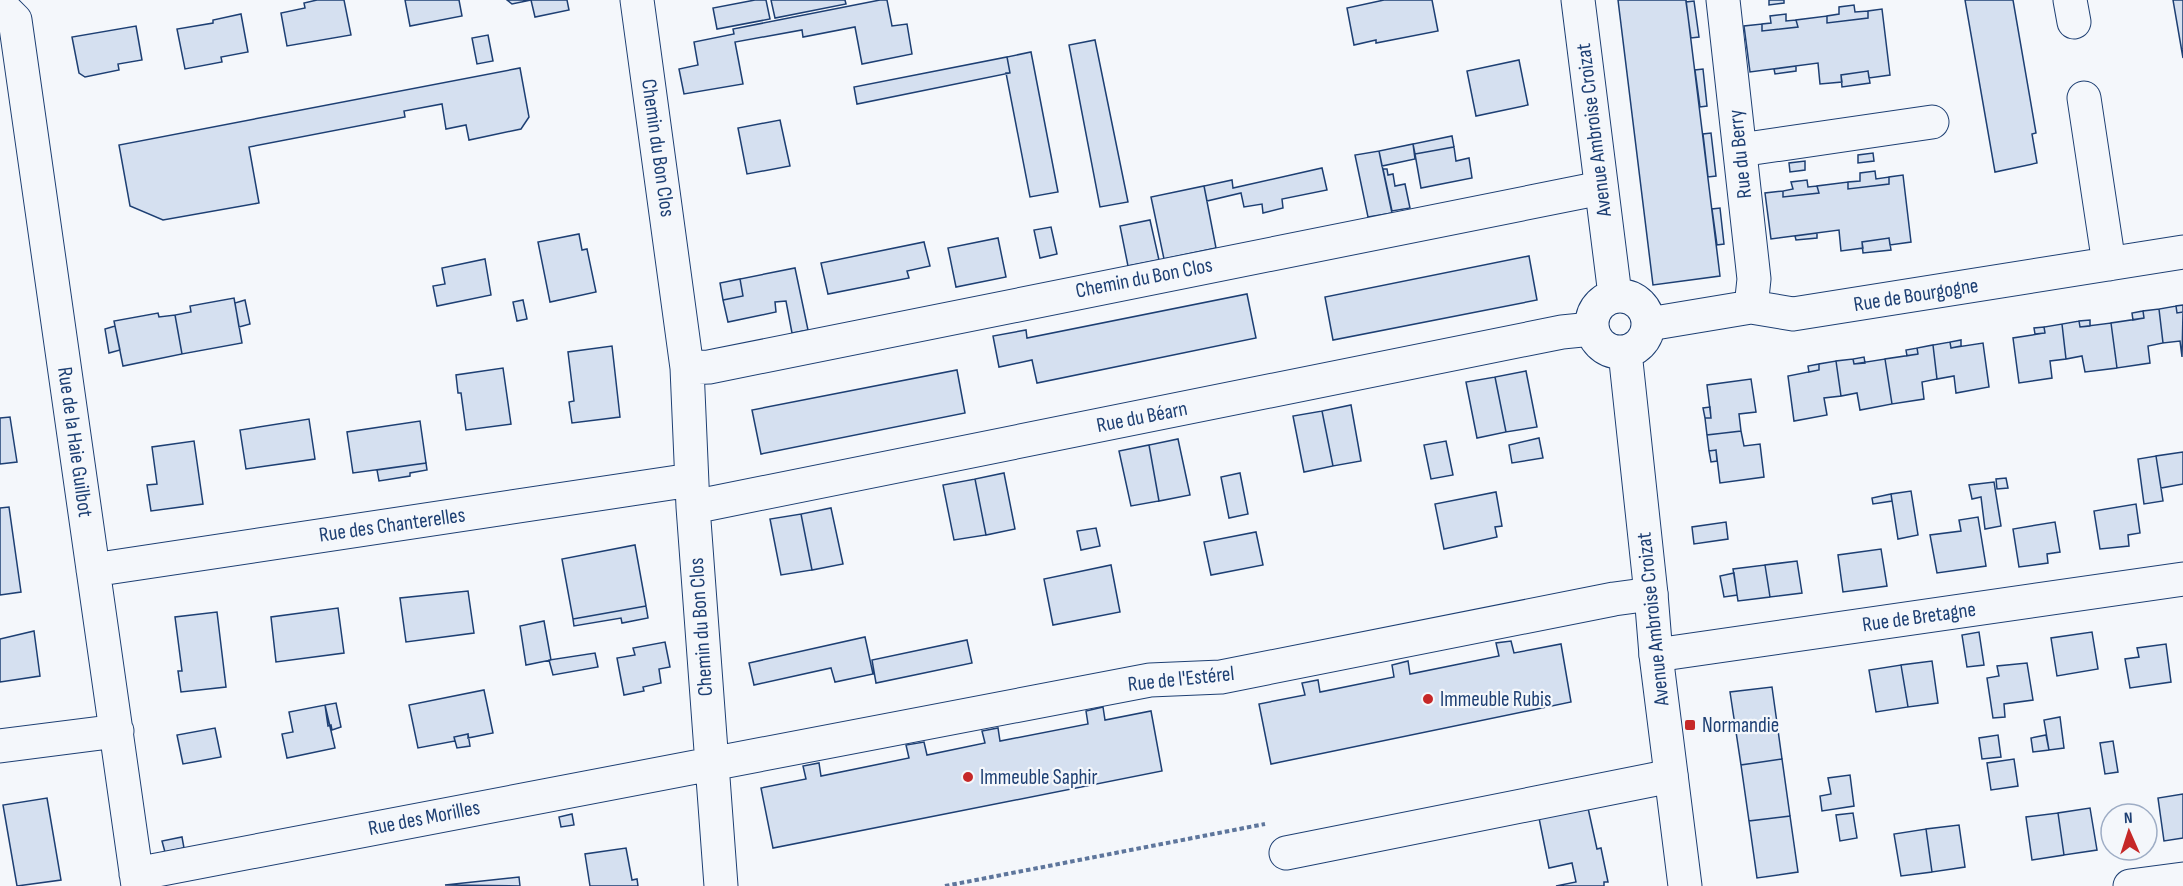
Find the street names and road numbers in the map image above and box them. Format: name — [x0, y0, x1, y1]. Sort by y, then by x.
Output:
street label: Avenue Ambroise Croizat — [1571, 42, 1617, 219]
street label: Chemin du Bon Clos — [636, 77, 680, 219]
street label: Rue du Berry — [1723, 108, 1757, 200]
street label: Chemin du Bon Clos — [1073, 252, 1215, 304]
street label: Rue de Bourgogne — [1852, 273, 1980, 317]
street label: Rue de la Haie Guilbot — [52, 365, 98, 519]
street label: Rue du Béarn — [1094, 396, 1190, 438]
street label: Rue des Chanterelles — [317, 502, 467, 548]
street label: Avenue Ambroise Croizat — [1631, 531, 1675, 708]
street label: Chemin du Bon Clos — [684, 557, 718, 697]
street label: Rue de Bretagne — [1861, 597, 1977, 637]
street label: Rue de l'Estérel — [1127, 661, 1235, 697]
street label: Rue des Morilles — [366, 795, 482, 841]

